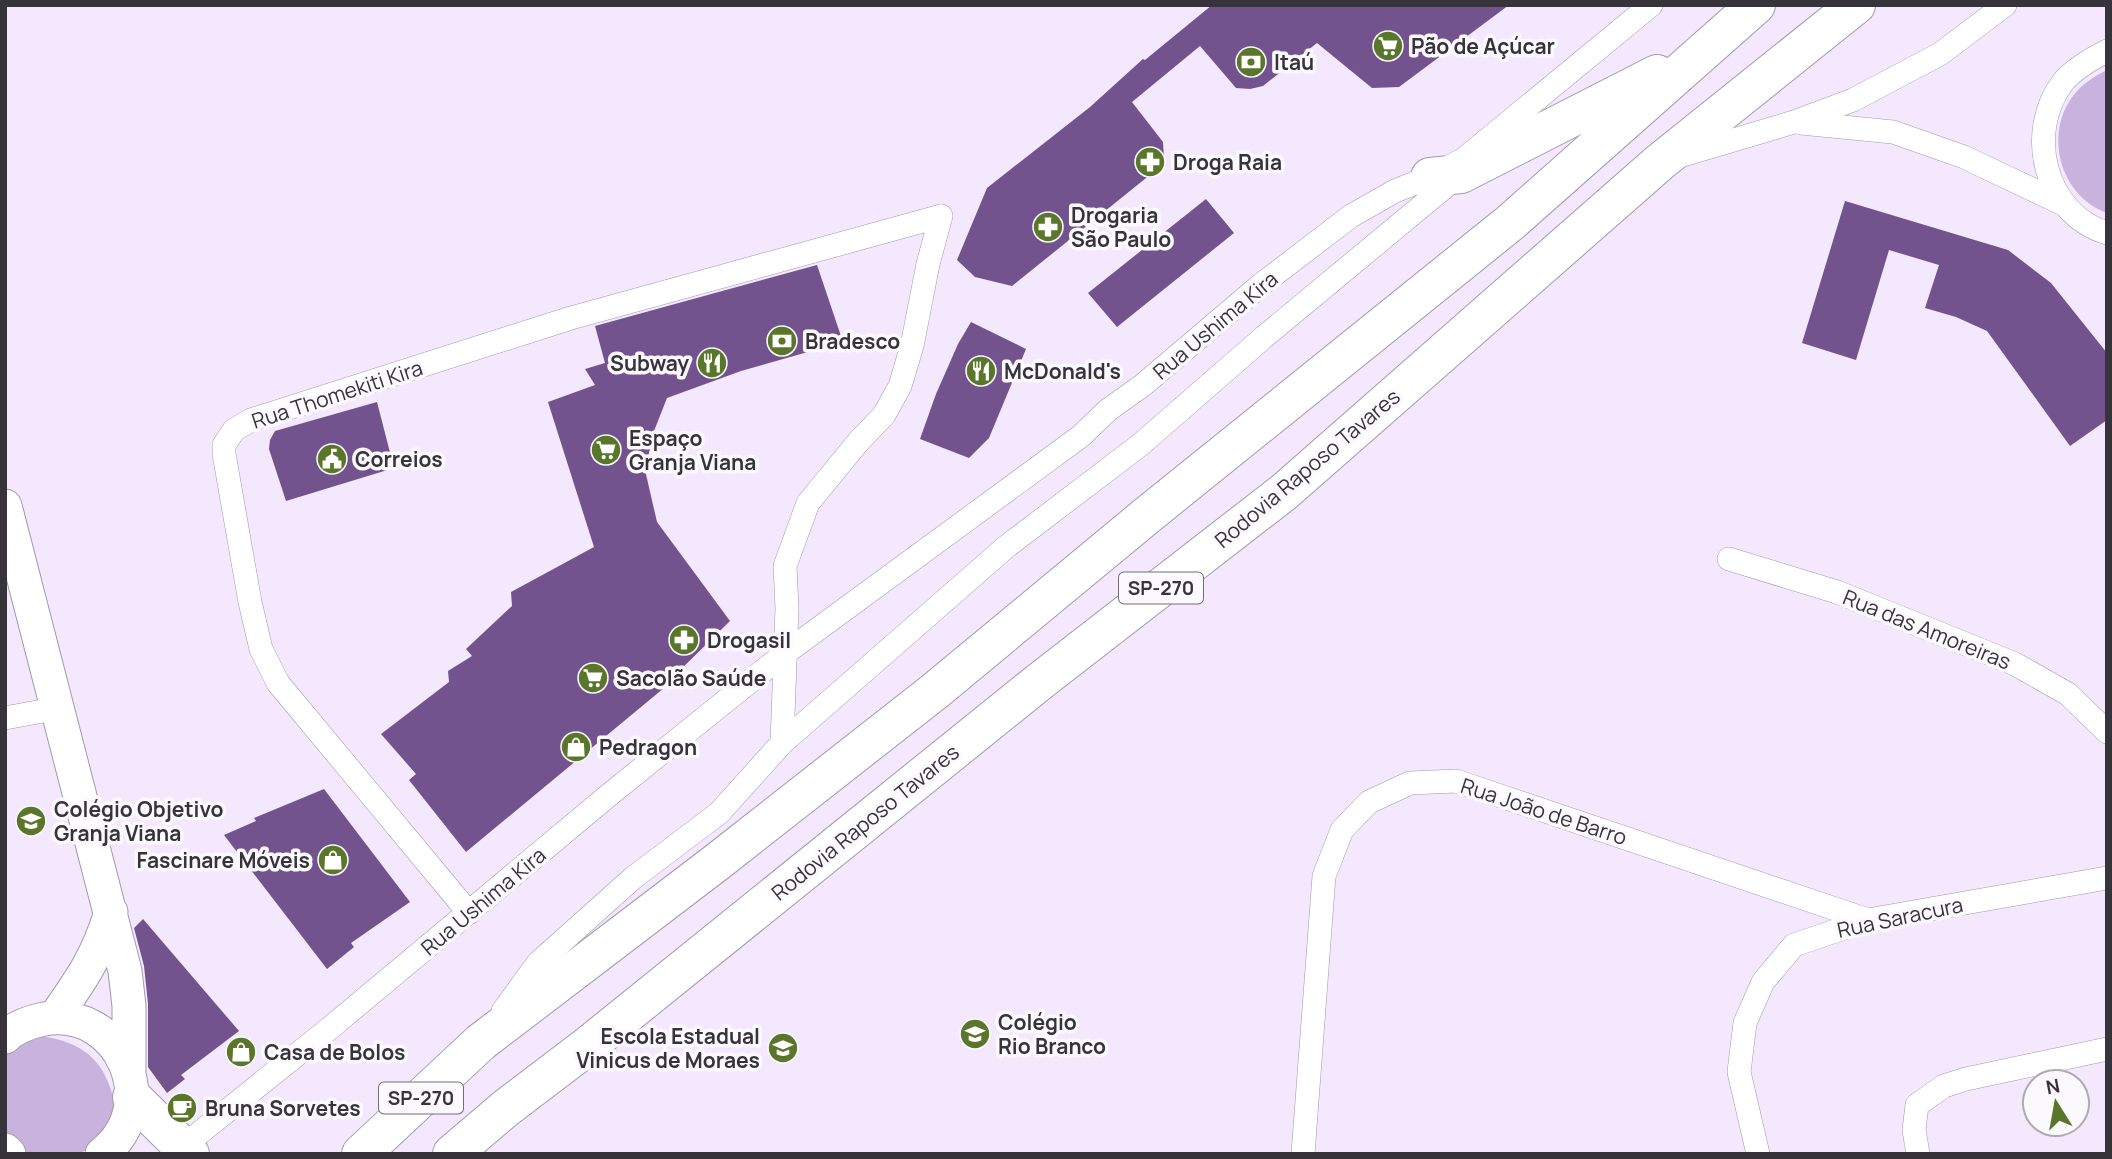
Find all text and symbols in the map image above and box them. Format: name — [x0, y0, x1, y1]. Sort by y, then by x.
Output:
supermarket icon: Pão de Açúcar — [1371, 29, 1405, 63]
place label: Pão de Açúcar — [1411, 32, 1555, 60]
bank icon: Itaú — [1234, 45, 1268, 79]
place label: Itaú — [1274, 48, 1314, 76]
pharmacy icon: Droga Raia — [1133, 145, 1167, 179]
place label: Droga Raia — [1173, 148, 1282, 176]
place label: Drogaria São Paulo — [1071, 201, 1171, 253]
pharmacy icon: Drogaria São Paulo — [1031, 210, 1065, 244]
street label: Rua Ushima Kira — [1147, 265, 1283, 385]
bank icon: Bradesco — [765, 324, 799, 358]
place label: Bradesco — [805, 327, 900, 355]
restaurant icon: Subway — [695, 346, 729, 380]
place label: Subway — [610, 349, 689, 377]
street label: Rua Thomekiti Kira — [248, 353, 426, 435]
restaurant icon: McDonald's — [964, 354, 998, 388]
place label: McDonald's — [1004, 357, 1121, 385]
street label: Rodovia Raposo Tavares — [1209, 382, 1405, 554]
place label: Espaço Granja Viana — [629, 424, 756, 476]
supermarket icon: Espaço Granja Viana — [589, 433, 623, 467]
public building icon: Correios — [315, 442, 349, 476]
place label: Correios — [355, 445, 443, 473]
road number: SP-270 — [1119, 572, 1203, 604]
street label: Rua das Amoreiras — [1839, 583, 2015, 675]
pharmacy icon: Drogasil — [667, 623, 701, 657]
place label: Drogasil — [707, 626, 791, 654]
supermarket icon: Sacolão Saúde — [576, 661, 610, 695]
place label: Sacolão Saúde — [616, 664, 766, 692]
shop icon: Pedragon — [559, 730, 593, 764]
place label: Pedragon — [599, 733, 697, 761]
street label: Rodovia Raposo Tavares — [765, 738, 965, 906]
street label: Rua João de Barro — [1457, 771, 1631, 851]
place label: Colégio Objetivo Granja Viana — [54, 795, 224, 847]
school or university icon: Colégio Objetivo Granja Viana — [14, 804, 48, 838]
street label: Rua Ushima Kira — [415, 841, 551, 961]
shop icon: Fascinare Móveis — [316, 843, 350, 877]
place label: Fascinare Móveis — [136, 846, 310, 874]
street label: Rua Saracura — [1835, 890, 1965, 944]
place label: Colégio Rio Branco — [998, 1008, 1106, 1060]
school or university icon: Colégio Rio Branco — [958, 1017, 992, 1051]
place label: Escola Estadual Vinicus de Moraes — [576, 1022, 760, 1074]
school or university icon: Escola Estadual Vinicus de Moraes — [766, 1031, 800, 1065]
shop icon: Casa de Bolos — [224, 1035, 258, 1069]
place label: Casa de Bolos — [264, 1038, 405, 1066]
north arrow — [2021, 1068, 2091, 1138]
text: N — [2044, 1072, 2062, 1100]
road number: SP-270 — [379, 1082, 463, 1114]
cafe icon: Bruna Sorvetes — [165, 1091, 199, 1125]
place label: Bruna Sorvetes — [205, 1094, 361, 1122]

